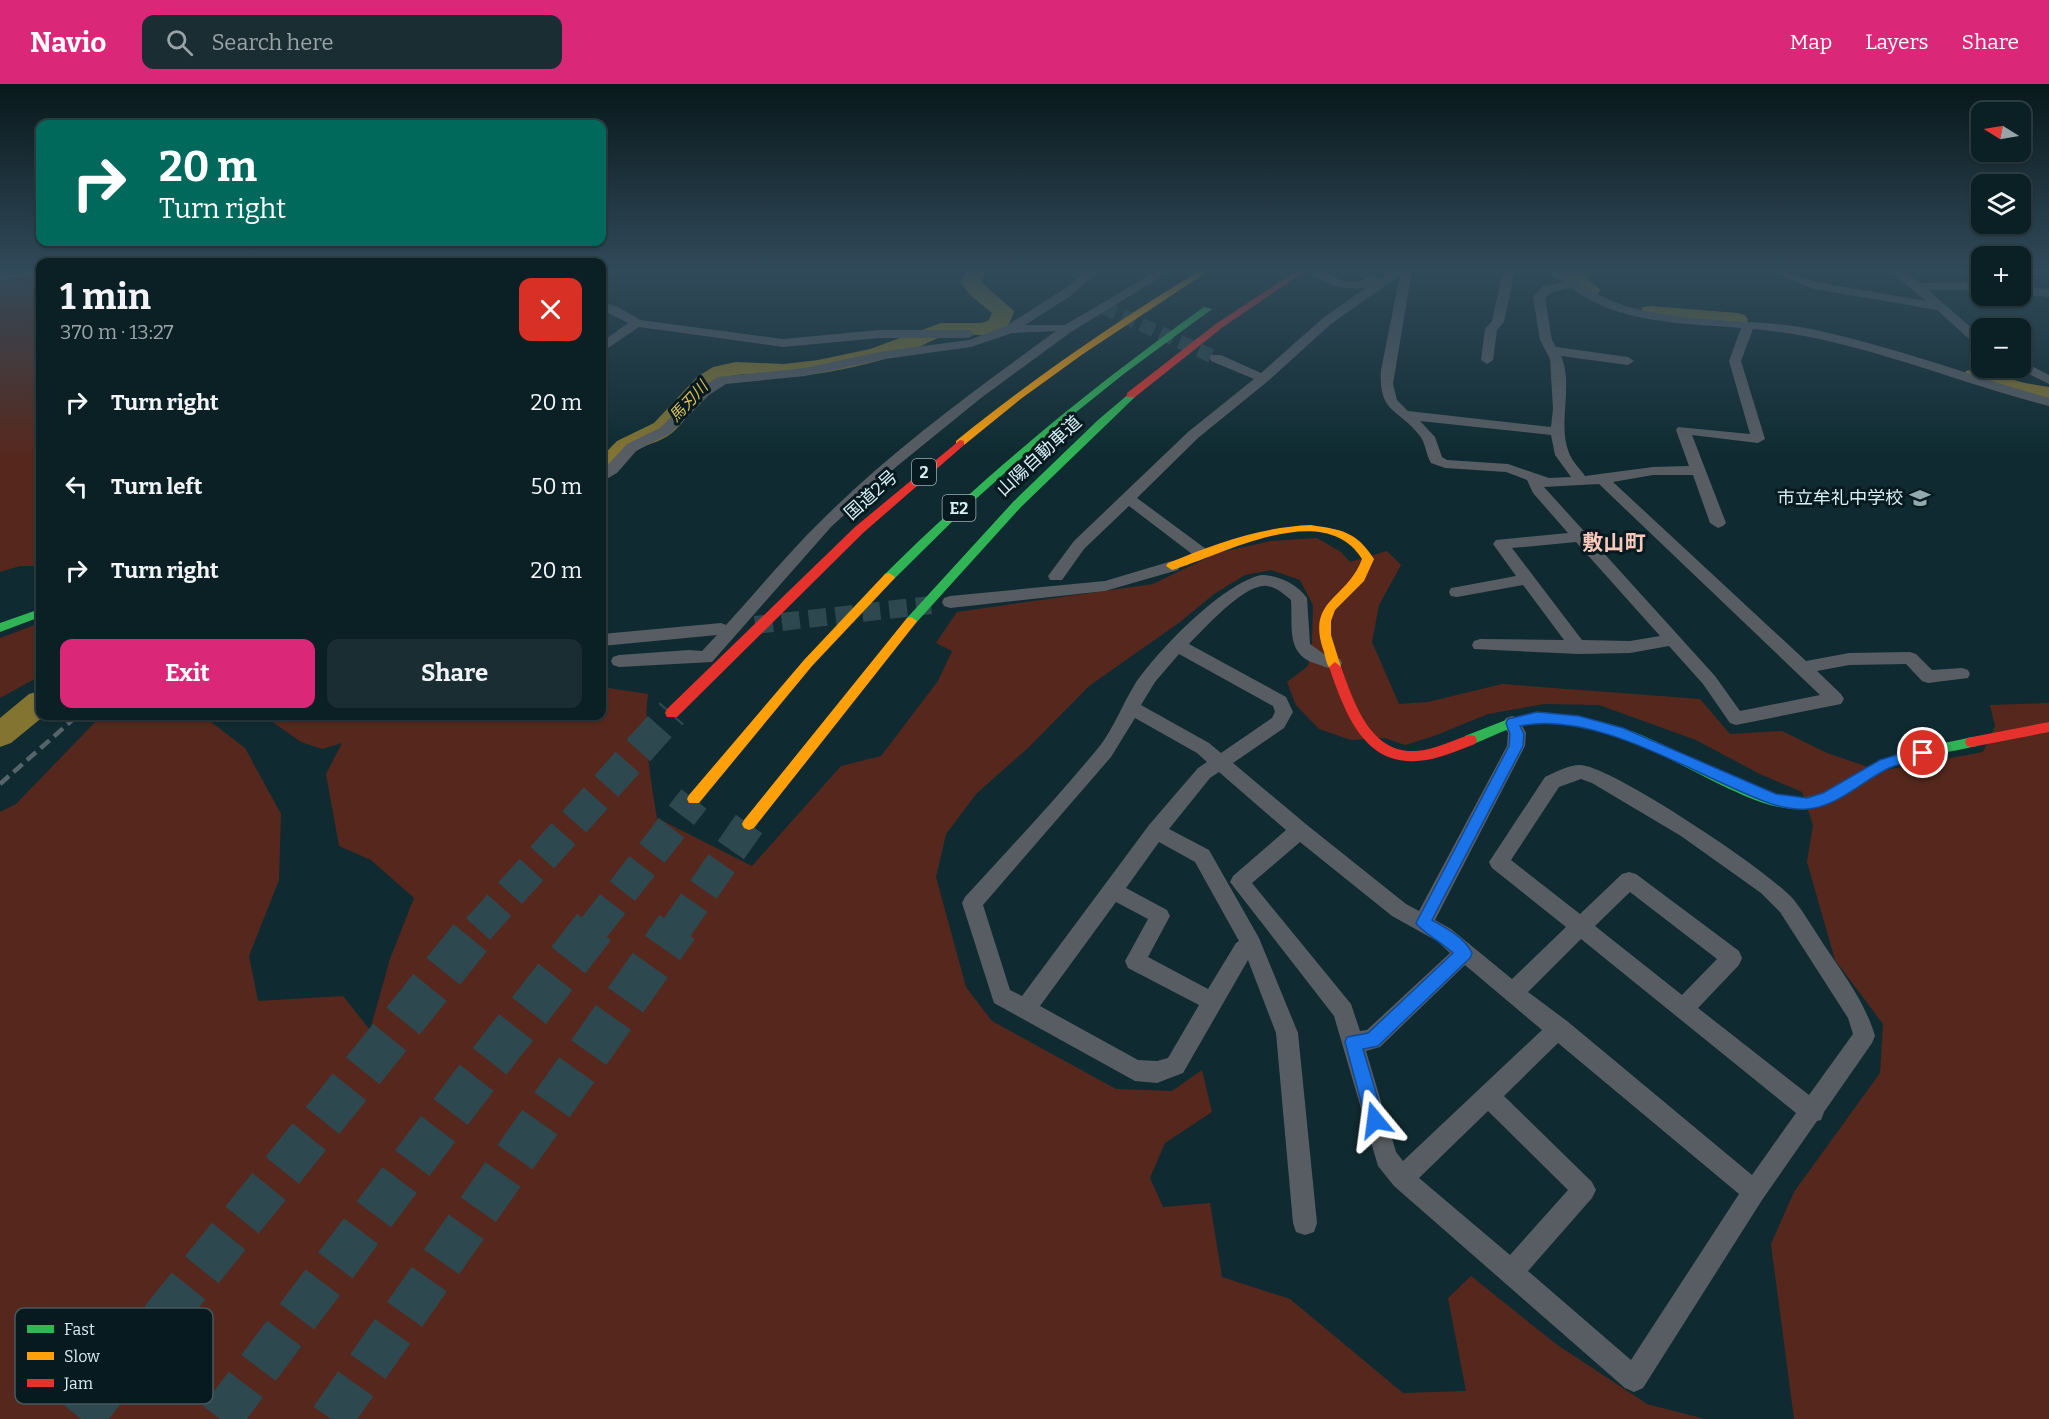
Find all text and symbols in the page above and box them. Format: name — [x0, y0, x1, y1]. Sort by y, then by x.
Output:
search box — [142, 15, 562, 69]
text: Navio — [30, 26, 106, 59]
icon: search — [163, 26, 196, 59]
text: Search here — [211, 29, 334, 56]
text: Map — [1790, 29, 1832, 55]
text: Layers — [1865, 29, 1929, 55]
text: Share — [1962, 29, 2019, 55]
north arrow — [1971, 102, 2031, 162]
map controls — [1971, 102, 2031, 378]
text: 20 m — [159, 142, 257, 192]
icon: right — [60, 144, 138, 222]
button: layers — [1971, 174, 2031, 234]
text: Turn right — [159, 193, 286, 225]
button: + — [1971, 246, 2031, 306]
text: 1 min — [60, 275, 151, 319]
button: close — [519, 278, 582, 341]
button: − — [1971, 318, 2031, 378]
text: 370 m · 13:27 — [60, 320, 174, 344]
water label: 馬刃川 — [665, 376, 713, 425]
icon: right — [60, 386, 93, 419]
text: Turn right — [111, 389, 219, 416]
text: 20 m — [531, 389, 582, 416]
street label: 山陽自動車道 — [992, 411, 1086, 501]
road number: 2 — [912, 459, 936, 485]
street label: 国道2号 — [840, 465, 902, 525]
icon: left — [60, 470, 93, 503]
text: Turn left — [111, 473, 203, 500]
text: 50 m — [531, 473, 582, 500]
school or university icon: 市立牟礼中学校 — [1908, 486, 1932, 510]
place label: 市立牟礼中学校 — [1777, 487, 1903, 509]
road number: E2 — [942, 495, 976, 521]
district label: 敷山町 — [1583, 530, 1646, 556]
icon: right — [60, 554, 93, 587]
text: Turn right — [111, 557, 219, 584]
text: 20 m — [531, 557, 582, 584]
button: Exit — [60, 639, 315, 708]
button: Share — [327, 639, 582, 708]
pin — [1897, 727, 1948, 778]
icon: arrive — [1906, 736, 1939, 769]
position arrow — [1343, 1088, 1407, 1152]
legend — [15, 1308, 213, 1404]
text: Fast — [64, 1320, 95, 1339]
text: Slow — [64, 1347, 100, 1366]
text: Jam — [63, 1374, 93, 1393]

